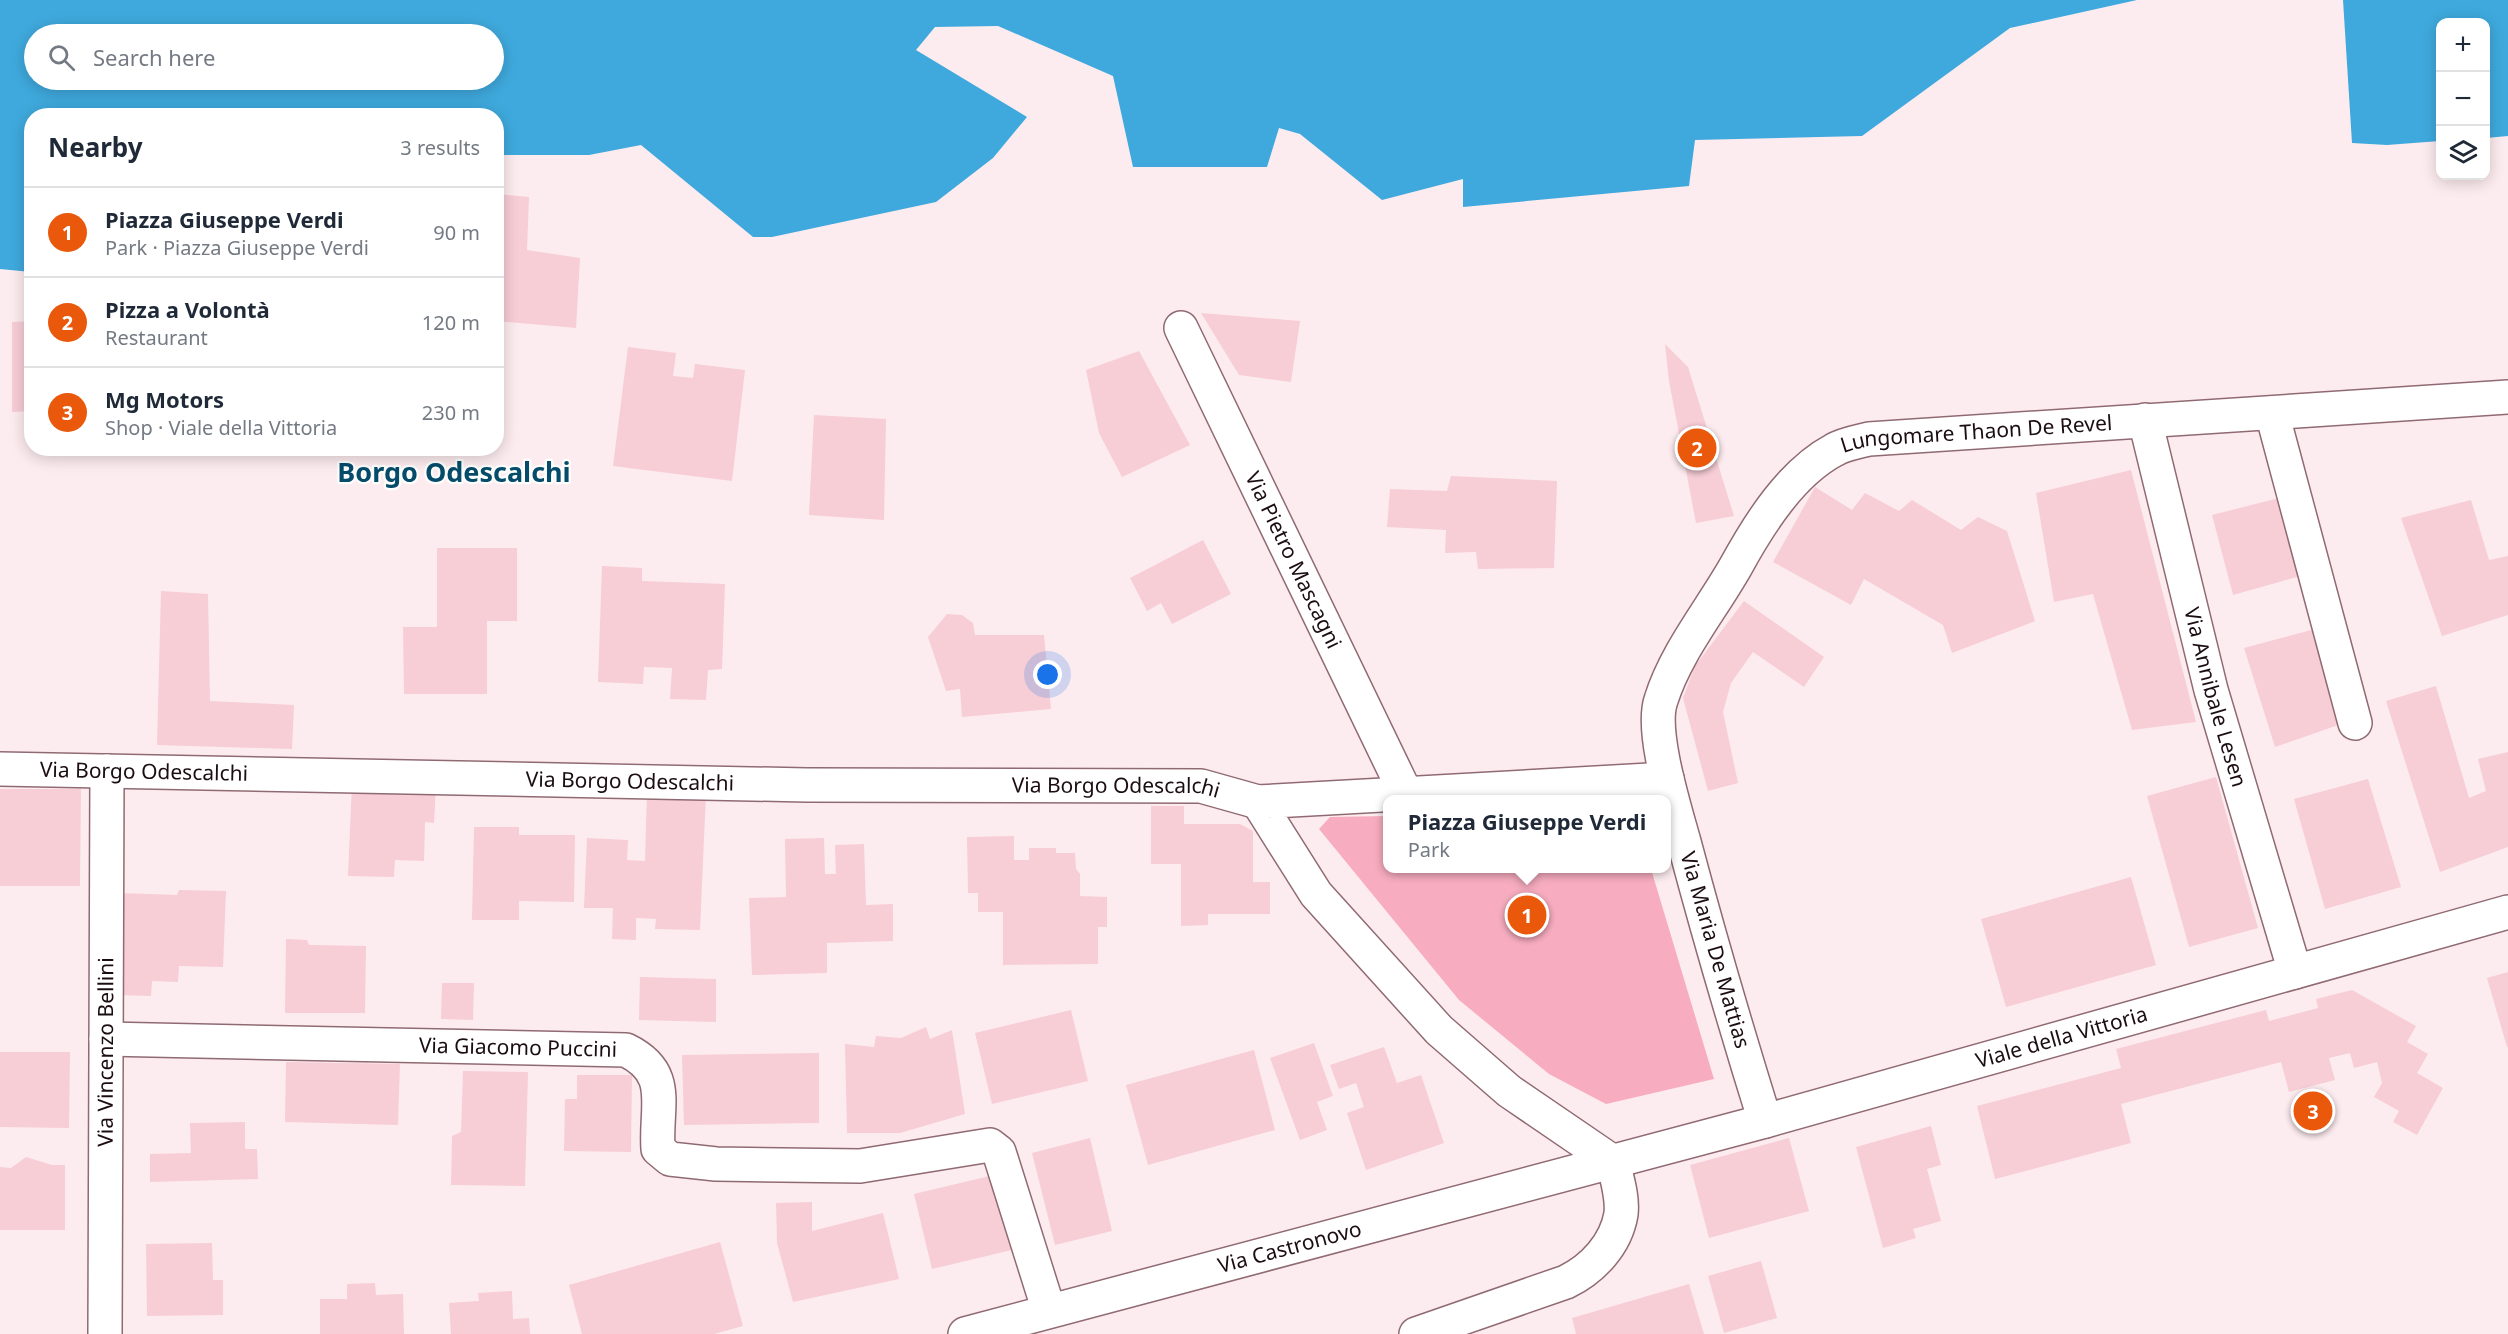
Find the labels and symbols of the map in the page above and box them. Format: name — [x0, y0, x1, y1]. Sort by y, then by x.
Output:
street label: Lungomare Thaon De Revel — [1837, 408, 2113, 459]
pin: 2 — [1678, 426, 1716, 470]
district label: Borgo Odescalchi — [337, 453, 571, 490]
street label: Via Pietro Mascagni — [1239, 467, 1349, 653]
street label: Via Annibale Lesen — [2178, 604, 2254, 790]
your location — [1033, 660, 1062, 689]
street label: Via Borgo Odescalchi — [40, 755, 248, 787]
street label: Via Borgo Odescalchi — [525, 764, 734, 797]
street label: Via Borgo Odescalchi — [1012, 771, 1223, 804]
street label: Via Maria De Mattias — [1674, 848, 1757, 1051]
pin: 1 — [1508, 892, 1546, 938]
street label: Via Vincenzo Bellini — [91, 957, 119, 1147]
street label: Viale della Vittoria — [1972, 999, 2150, 1074]
street label: Via Giacomo Puccini — [419, 1031, 617, 1063]
pin: 3 — [2294, 1088, 2332, 1134]
street label: Via Castronovo — [1214, 1214, 1364, 1279]

